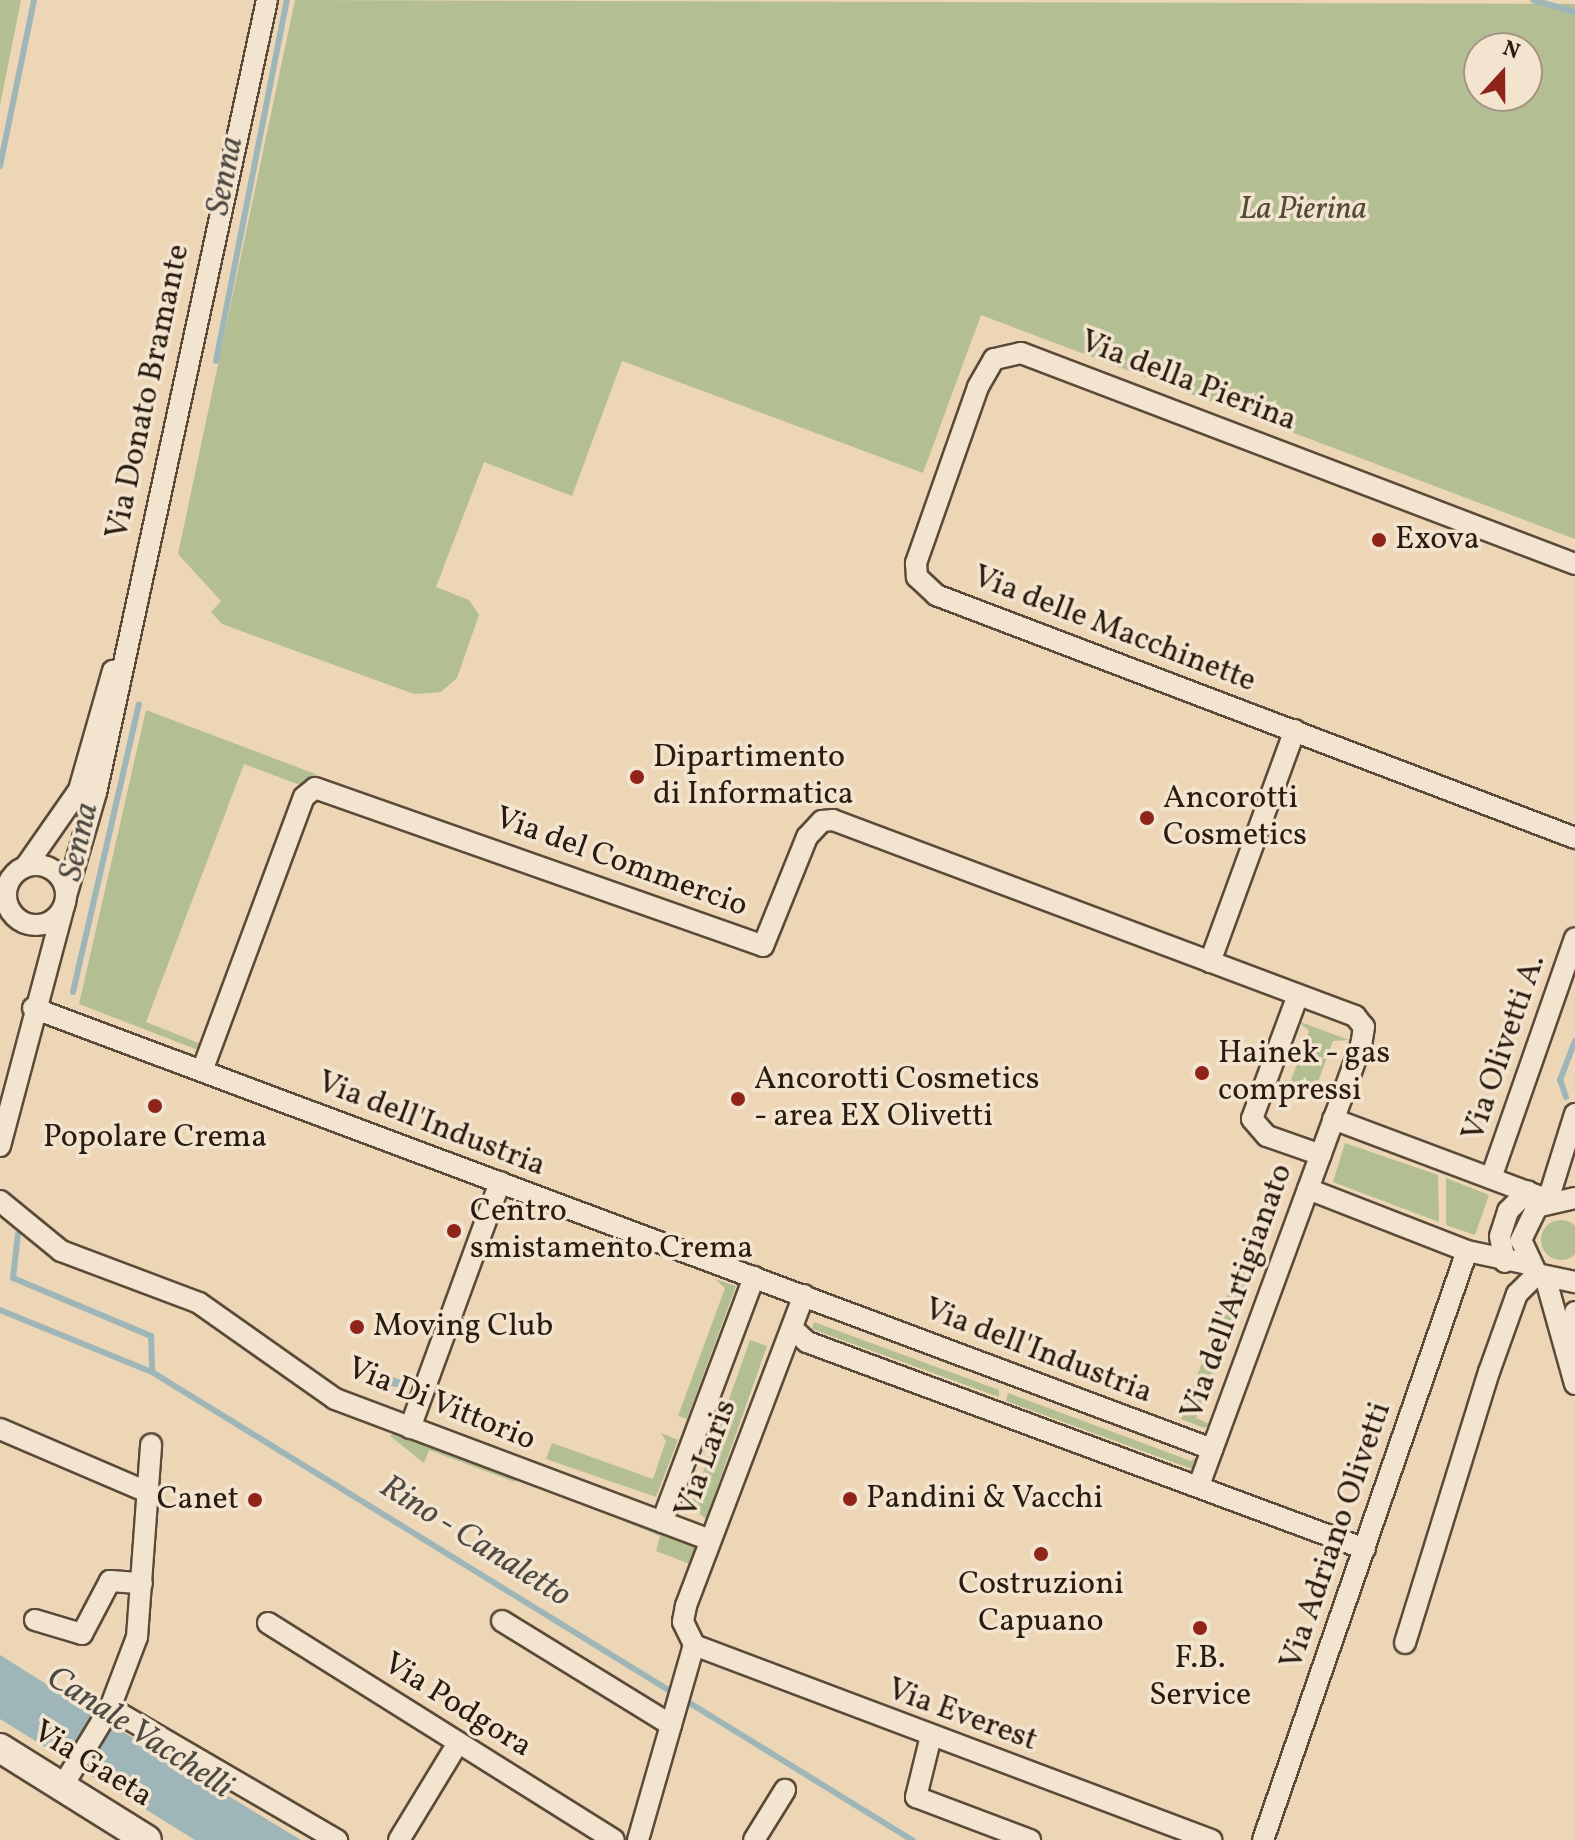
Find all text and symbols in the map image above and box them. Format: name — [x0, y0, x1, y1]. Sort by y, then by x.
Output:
north arrow — [1463, 32, 1543, 112]
text: N — [1498, 34, 1524, 68]
water label: Senna — [198, 133, 254, 219]
park label: La Pierina — [1239, 191, 1367, 229]
street label: Via Donato Bramante — [99, 241, 199, 543]
street label: Via della Pierina — [1074, 323, 1302, 441]
place label: Exova — [1395, 521, 1480, 559]
marker: Exova — [1370, 531, 1388, 549]
street label: Via delle Macchinette — [967, 558, 1261, 702]
place label: Dipartimento di Informatica — [653, 740, 854, 815]
marker: Dipartimento di Informatica — [628, 768, 646, 786]
place label: Ancorotti Cosmetics — [1163, 781, 1307, 856]
water label: Senna — [51, 799, 109, 885]
street label: Via del Commercio — [490, 800, 752, 926]
marker: Ancorotti Cosmetics — [1138, 809, 1156, 827]
street label: Via Olivetti A. — [1455, 950, 1555, 1146]
place label: Hainek - gas compressi — [1218, 1036, 1392, 1111]
place label: Ancorotti Cosmetics - area EX Olivetti — [754, 1062, 1040, 1137]
street label: Via dell'Industria — [312, 1064, 550, 1186]
marker: Hainek - gas compressi — [1193, 1064, 1211, 1082]
marker: Ancorotti Cosmetics - area EX Olivetti — [729, 1090, 747, 1108]
marker: Popolare Crema — [146, 1097, 164, 1115]
place label: Popolare Crema — [43, 1119, 267, 1157]
street label: Via dell'Artigianato — [1174, 1159, 1302, 1425]
place label: Centro smistamento Crema — [470, 1194, 753, 1269]
marker: Centro smistamento Crema — [445, 1222, 463, 1240]
street label: Via dell'Industria — [919, 1291, 1157, 1413]
place label: Moving Club — [373, 1308, 553, 1346]
marker: Moving Club — [348, 1318, 366, 1336]
street label: Via Di Vittorio — [341, 1350, 541, 1460]
street label: Via Laris — [668, 1395, 746, 1523]
street label: Via Adriano Olivetti — [1273, 1397, 1401, 1675]
water label: Rino - Canaletto — [372, 1467, 578, 1617]
place label: Pandini & Vacchi — [866, 1480, 1104, 1518]
place label: Canet — [157, 1481, 239, 1519]
marker: Pandini & Vacchi — [841, 1490, 859, 1508]
marker: Canet — [246, 1491, 264, 1509]
marker: Costruzioni Capuano — [1032, 1545, 1050, 1563]
place label: Costruzioni Capuano — [958, 1567, 1124, 1642]
marker: F.B. Service — [1191, 1619, 1209, 1637]
place label: F.B. Service — [1149, 1641, 1251, 1716]
street label: Via Podgora — [376, 1645, 538, 1767]
water label: Canale Vacchelli — [38, 1658, 240, 1808]
street label: Via Everest — [882, 1671, 1042, 1761]
street label: Via Gaeta — [25, 1713, 159, 1817]

